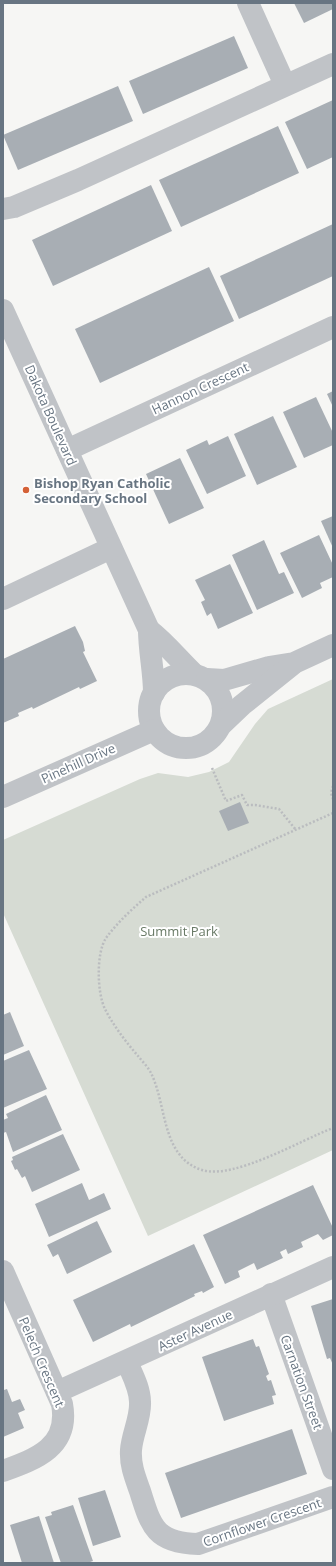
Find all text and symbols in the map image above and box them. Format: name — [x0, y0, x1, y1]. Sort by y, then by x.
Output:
street label: Hannon Crescent — [149, 357, 252, 418]
street label: Dakota Boulevard — [21, 362, 81, 468]
place label: Bishop Ryan Catholic Secondary School — [34, 474, 170, 507]
marker: Bishop Ryan Catholic Secondary School — [21, 485, 31, 495]
street label: Pinehill Drive — [38, 739, 118, 787]
park label: Summit Park — [140, 922, 218, 940]
street label: Aster Avenue — [155, 1305, 235, 1355]
street label: Pelech Crescent — [15, 1314, 69, 1410]
street label: Carnation Street — [277, 1332, 328, 1432]
street label: Cornflower Crescent — [200, 1493, 324, 1551]

